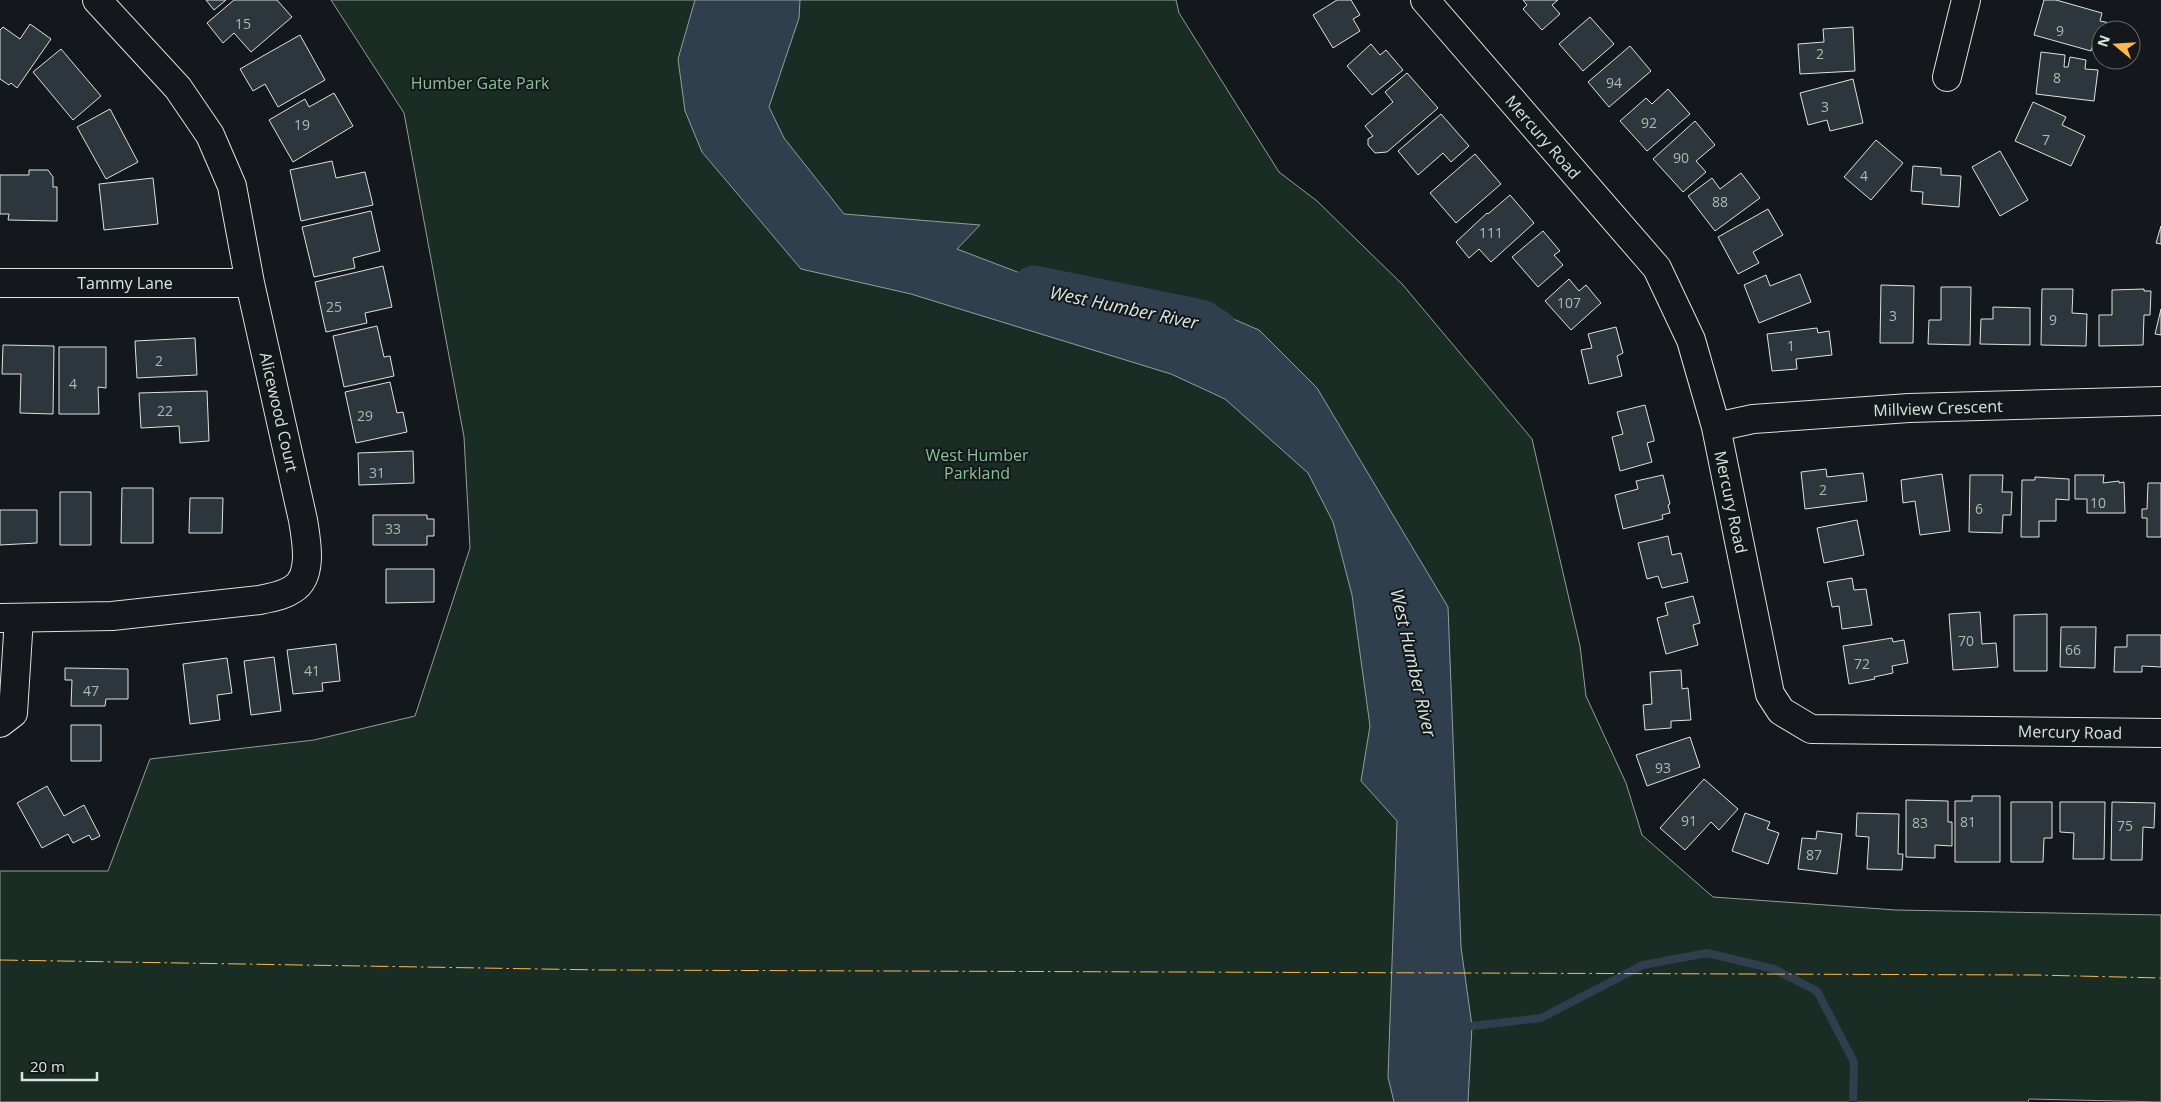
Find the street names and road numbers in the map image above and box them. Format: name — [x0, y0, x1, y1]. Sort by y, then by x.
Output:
street label: Mercury Road — [1500, 90, 1586, 184]
street label: Tammy Lane — [77, 272, 173, 294]
street label: Alicewood Court — [255, 350, 304, 474]
street label: Millview Crescent — [1873, 395, 2003, 421]
street label: Mercury Road — [1709, 449, 1753, 555]
street label: Mercury Road — [2018, 720, 2122, 744]

